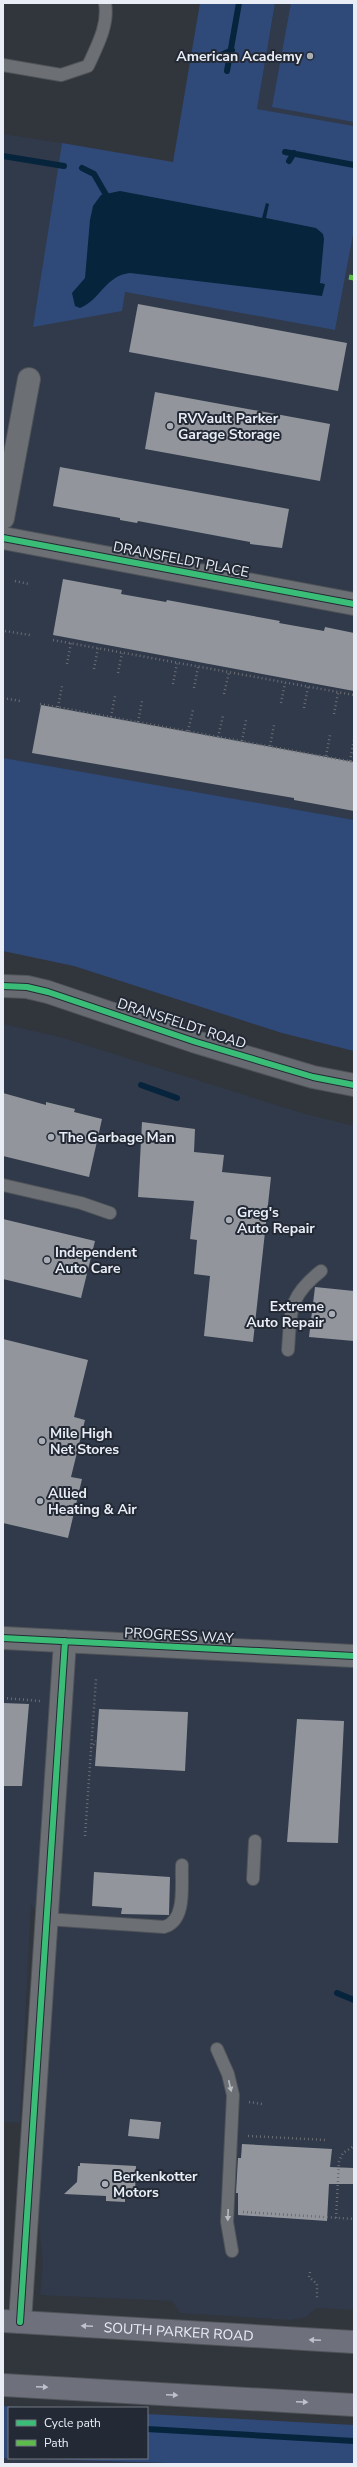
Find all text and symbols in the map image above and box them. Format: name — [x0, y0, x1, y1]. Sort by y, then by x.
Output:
place label: American Academy — [176, 47, 303, 66]
marker: American Academy — [305, 51, 315, 61]
place label: RVVault Parker Garage Storage — [178, 409, 281, 444]
marker: RVVault Parker Garage Storage — [165, 421, 175, 431]
street label: DRANSFELDT PLACE — [111, 537, 250, 582]
street label: DRANSFELDT ROAD — [115, 994, 249, 1053]
place label: The Garbage Man — [59, 1128, 175, 1147]
marker: The Garbage Man — [46, 1132, 56, 1142]
place label: Greg's Auto Repair — [237, 1203, 315, 1238]
marker: Greg's Auto Repair — [224, 1215, 234, 1225]
place label: Independent Auto Care — [55, 1243, 137, 1278]
marker: Independent Auto Care — [42, 1255, 52, 1265]
place label: Extreme Auto Repair — [246, 1297, 324, 1332]
marker: Extreme Auto Repair — [327, 1309, 337, 1319]
place label: Mile High Net Stores — [50, 1424, 119, 1459]
marker: Mile High Net Stores — [37, 1436, 47, 1446]
place label: Allied Heating & Air — [48, 1484, 137, 1519]
marker: Allied Heating & Air — [35, 1496, 45, 1506]
street label: PROGRESS WAY — [124, 1623, 235, 1648]
one-way arrow — [228, 2080, 234, 2092]
place label: Berkenkotter Motors — [113, 2167, 198, 2202]
marker: Berkenkotter Motors — [100, 2179, 110, 2189]
one-way arrow — [224, 2209, 231, 2221]
street label: SOUTH PARKER ROAD — [103, 2318, 254, 2346]
one-way arrow — [81, 2323, 93, 2330]
one-way arrow — [309, 2336, 321, 2343]
one-way arrow — [36, 2384, 48, 2391]
one-way arrow — [166, 2391, 178, 2398]
one-way arrow — [296, 2398, 308, 2405]
legend — [8, 2407, 148, 2459]
text: Cycle path — [44, 2415, 101, 2431]
text: Path — [44, 2435, 69, 2451]

